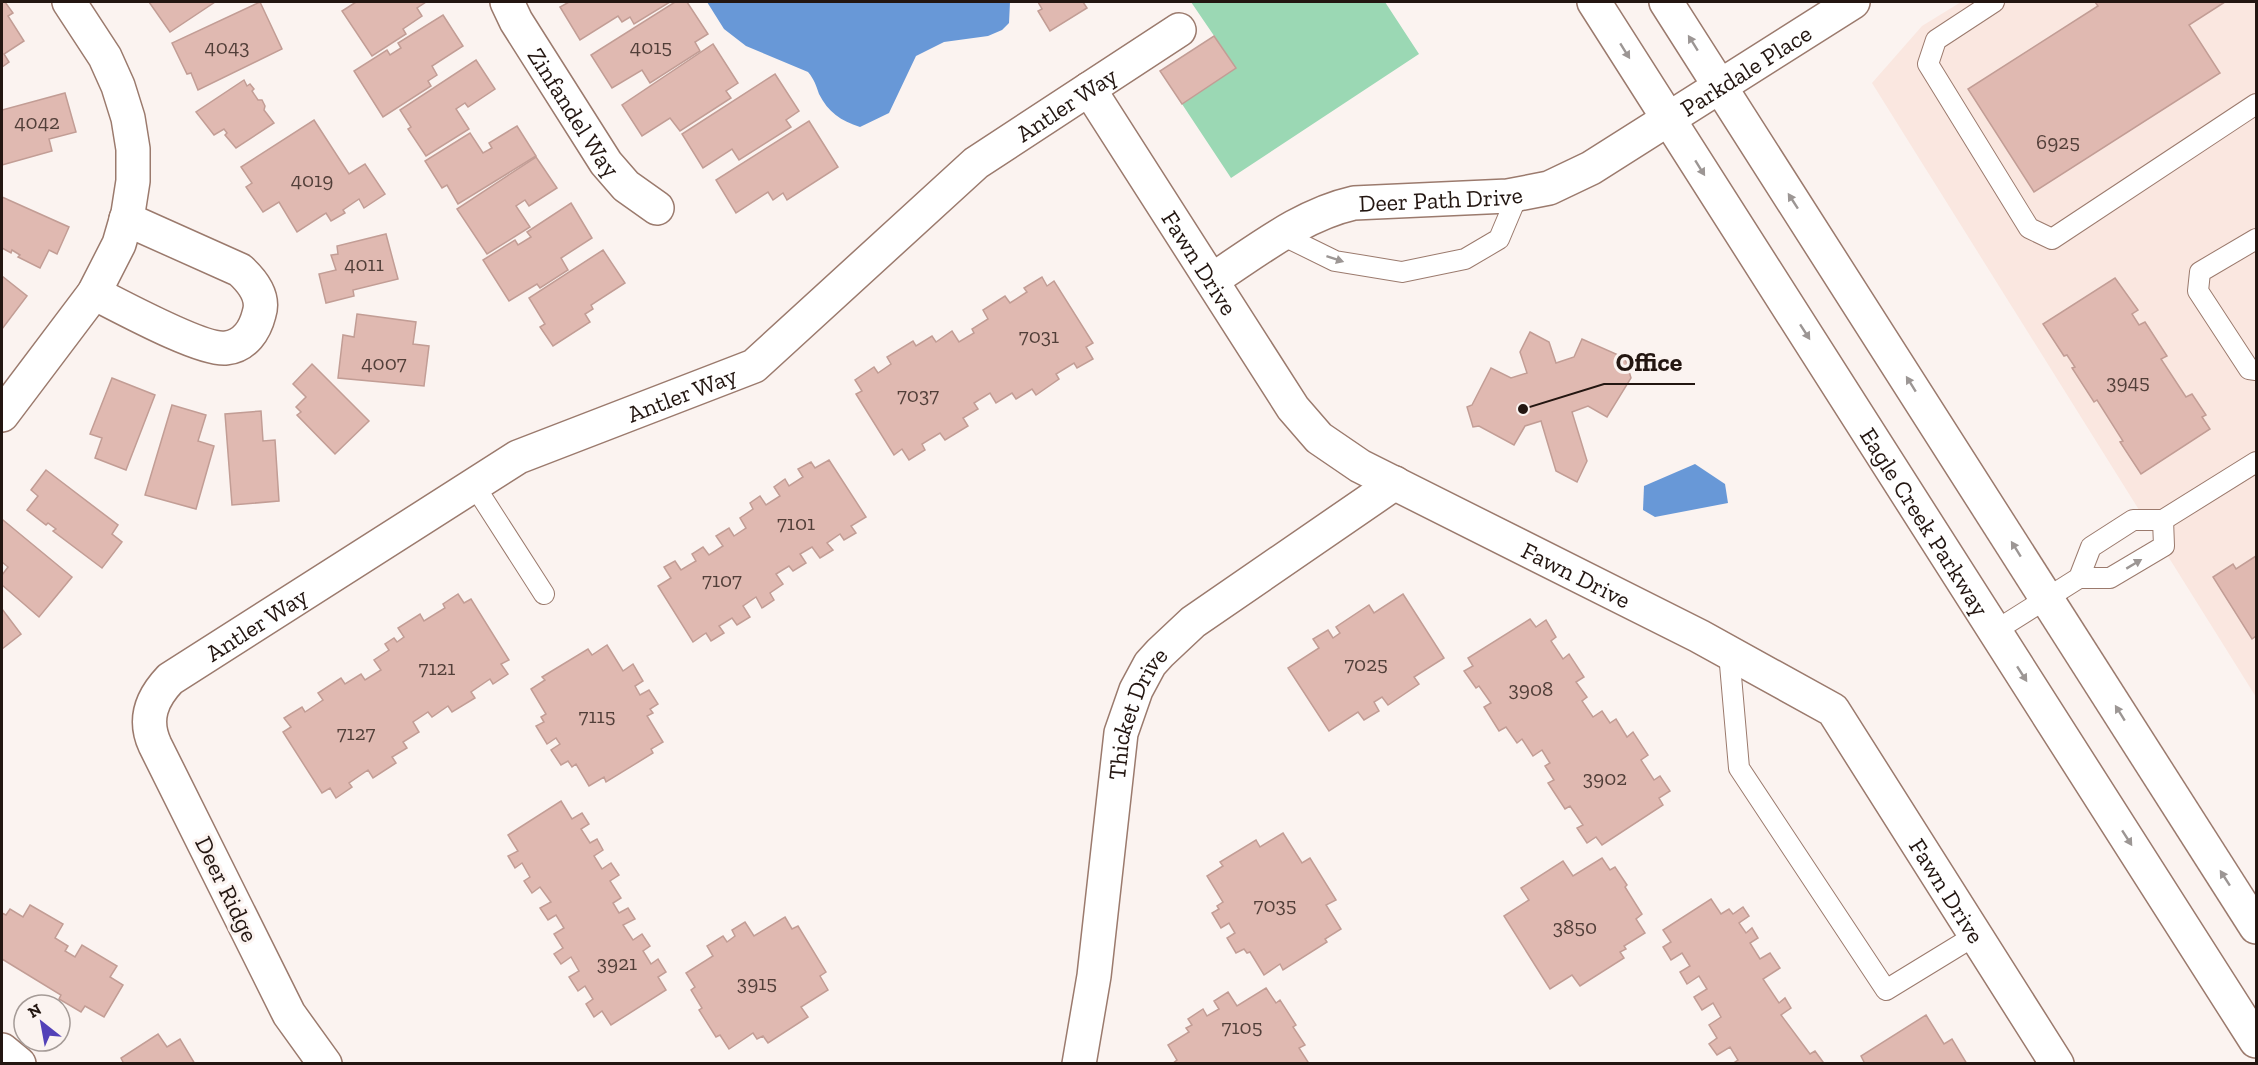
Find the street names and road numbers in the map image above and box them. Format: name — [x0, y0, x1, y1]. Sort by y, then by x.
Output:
street label: Parkdale Place — [1675, 18, 1816, 122]
street label: Zinfandel Way — [522, 42, 626, 183]
street label: Antler Way — [1010, 60, 1123, 148]
street label: Deer Path Drive — [1358, 179, 1525, 217]
street label: Fawn Drive — [1156, 205, 1244, 320]
street label: Antler Way — [623, 359, 741, 428]
street label: Eagle Creek Parkway — [1854, 422, 1996, 622]
street label: Fawn Drive — [1517, 535, 1636, 614]
street label: Antler Way — [200, 580, 313, 667]
street label: Thicket Drive — [1101, 641, 1173, 781]
street label: Deer Ridge — [189, 832, 265, 946]
street label: Fawn Drive — [1903, 833, 1991, 948]

